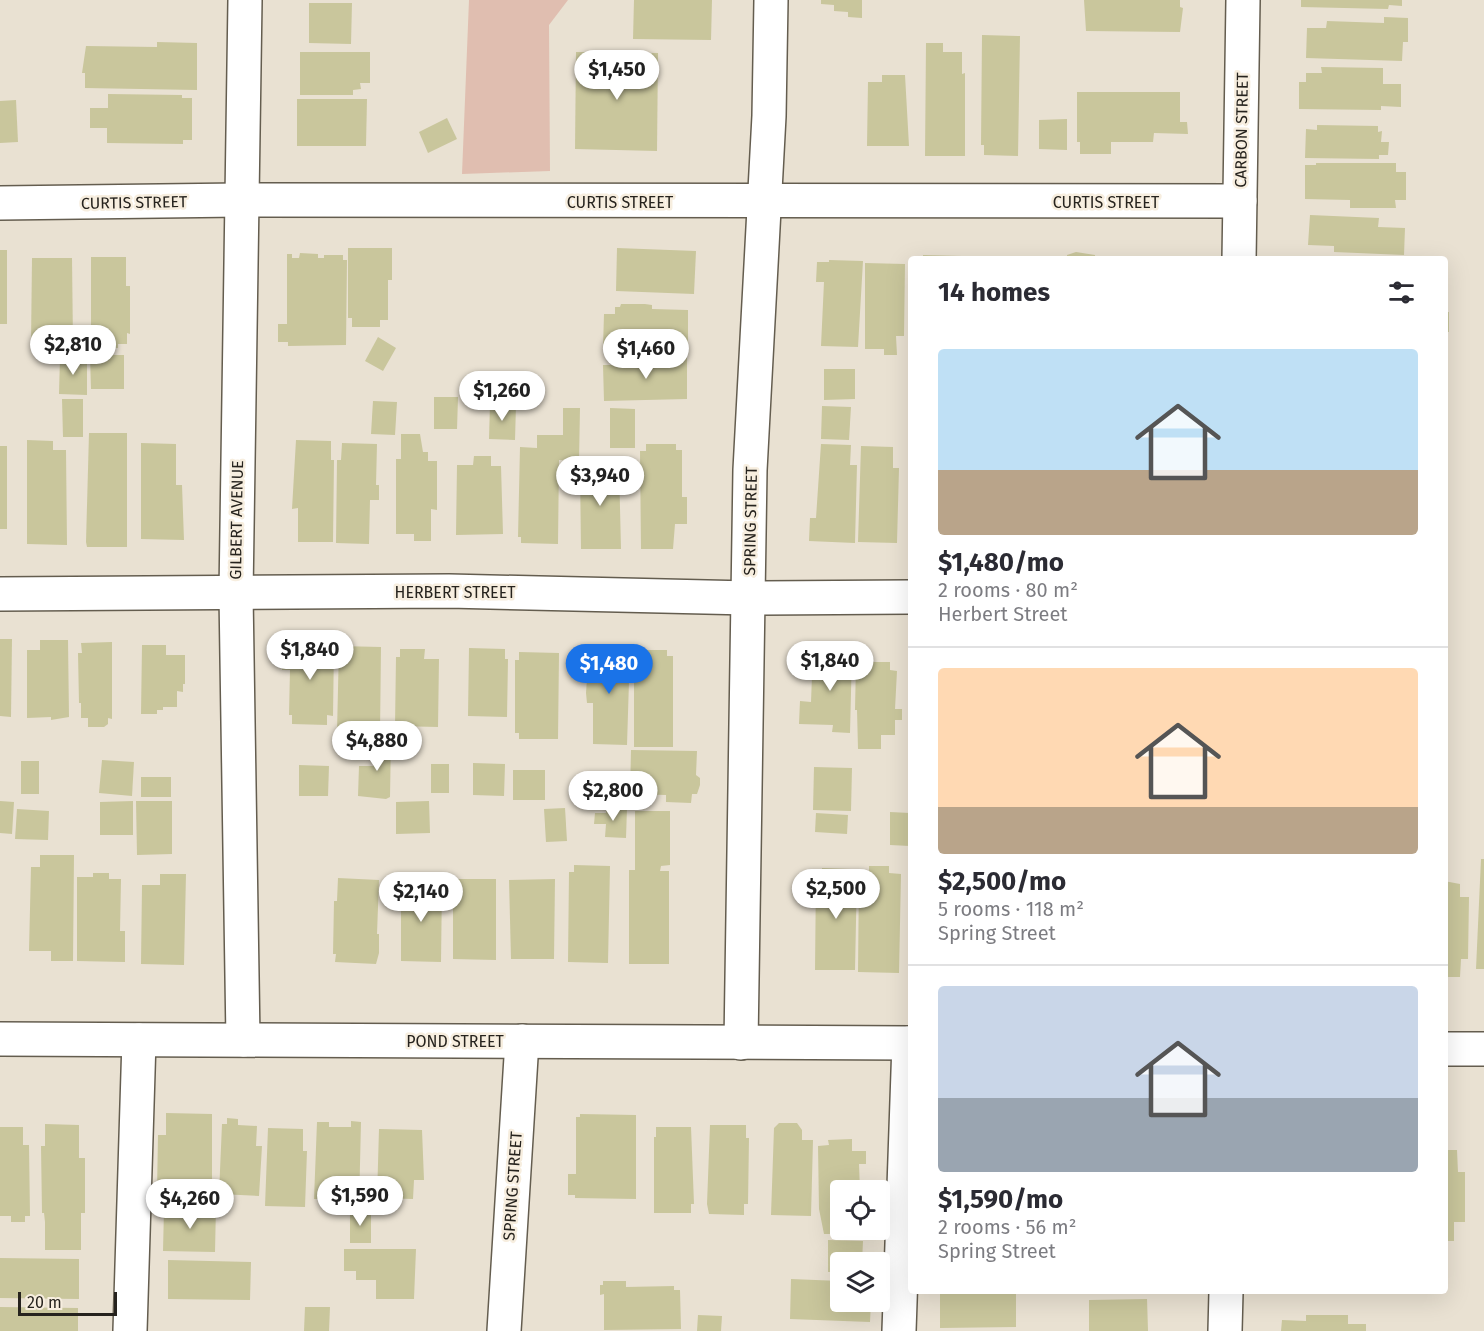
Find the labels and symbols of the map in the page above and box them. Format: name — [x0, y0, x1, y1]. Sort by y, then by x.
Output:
pin: $1,450 — [568, 50, 666, 101]
street label: CARBON STREET — [1231, 71, 1252, 188]
street label: CURTIS STREET — [81, 192, 188, 213]
street label: CURTIS STREET — [567, 193, 674, 212]
street label: CURTIS STREET — [1053, 193, 1160, 212]
pin: $2,810 — [24, 325, 122, 376]
pin: $1,460 — [597, 329, 695, 380]
pin: $1,260 — [453, 371, 551, 422]
pin: $3,940 — [551, 456, 649, 507]
street label: GILBERT AVENUE — [226, 460, 247, 580]
street label: SPRING STREET — [740, 465, 761, 576]
street label: HERBERT STREET — [395, 583, 516, 602]
pin: $1,840 — [261, 630, 359, 681]
pin: $1,840 — [781, 641, 879, 692]
pin: $1,480 — [560, 644, 658, 695]
pin: $4,880 — [328, 721, 426, 772]
pin: $2,800 — [564, 771, 662, 822]
pin: $2,500 — [787, 869, 885, 920]
pin: $2,140 — [372, 872, 470, 923]
street label: POND STREET — [406, 1032, 504, 1051]
street label: SPRING STREET — [499, 1130, 526, 1241]
pin: $1,590 — [311, 1176, 409, 1227]
pin: $4,260 — [141, 1179, 239, 1230]
scale bar — [18, 1289, 117, 1316]

